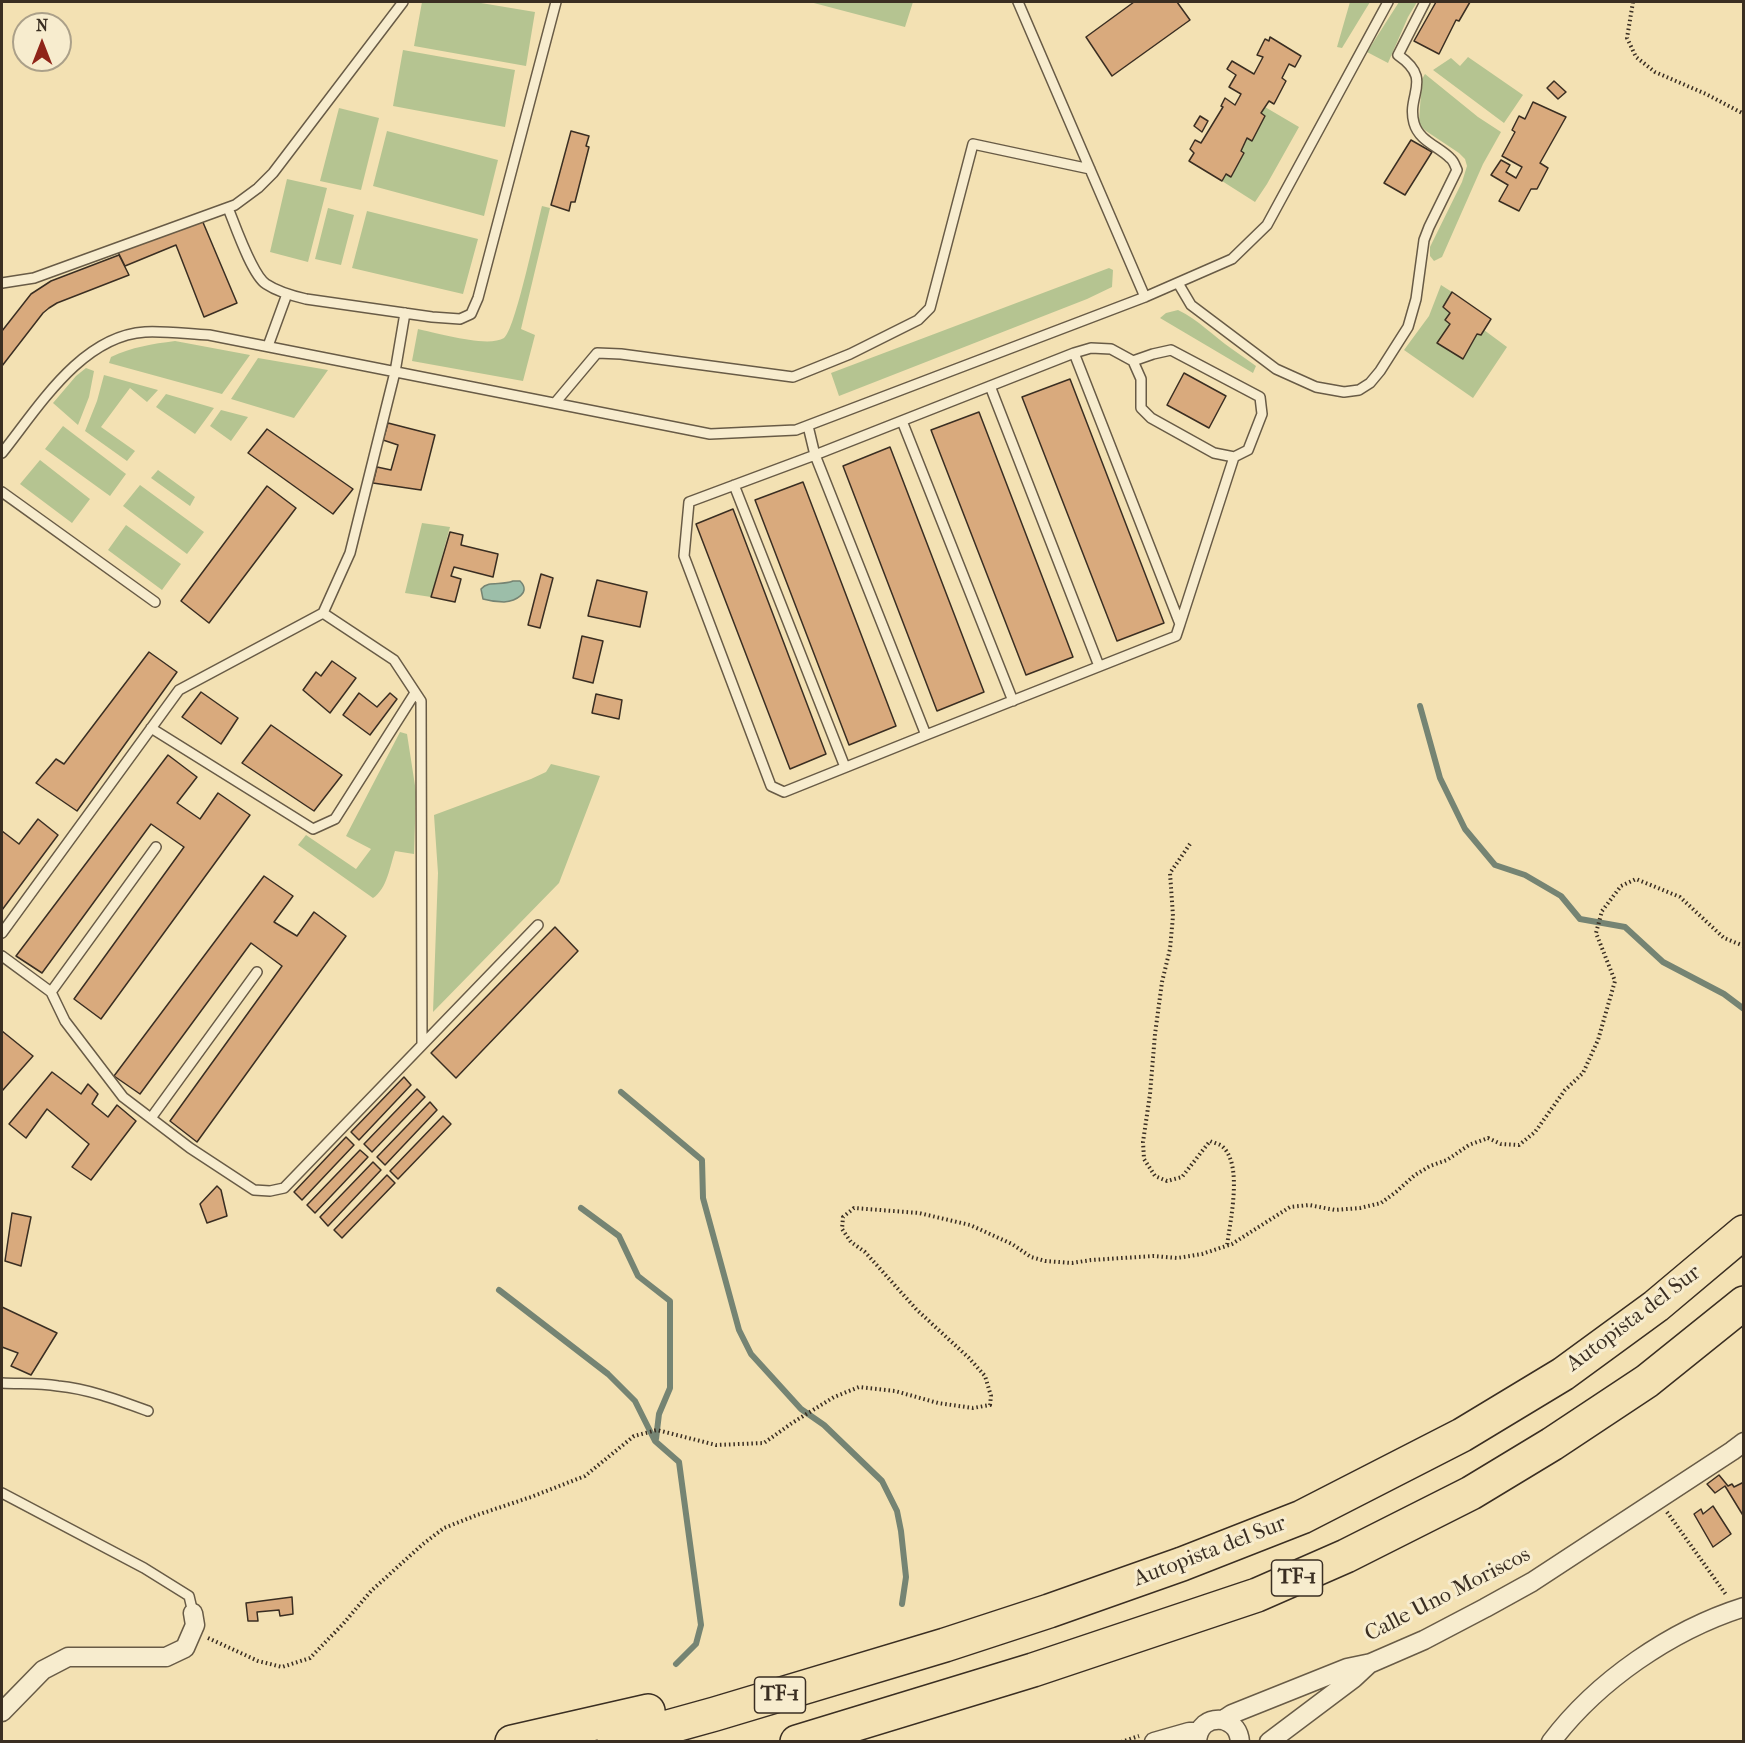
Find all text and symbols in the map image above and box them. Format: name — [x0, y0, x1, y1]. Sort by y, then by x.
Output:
north arrow — [12, 12, 72, 72]
text: N — [36, 16, 48, 35]
street label: Autopista del Sur — [1562, 1260, 1706, 1378]
street label: Autopista del Sur — [1130, 1511, 1290, 1593]
street label: Calle Uno Moriscos — [1361, 1542, 1535, 1648]
road number: TF-1 — [1272, 1560, 1322, 1596]
road number: TF-1 — [754, 1677, 806, 1713]

